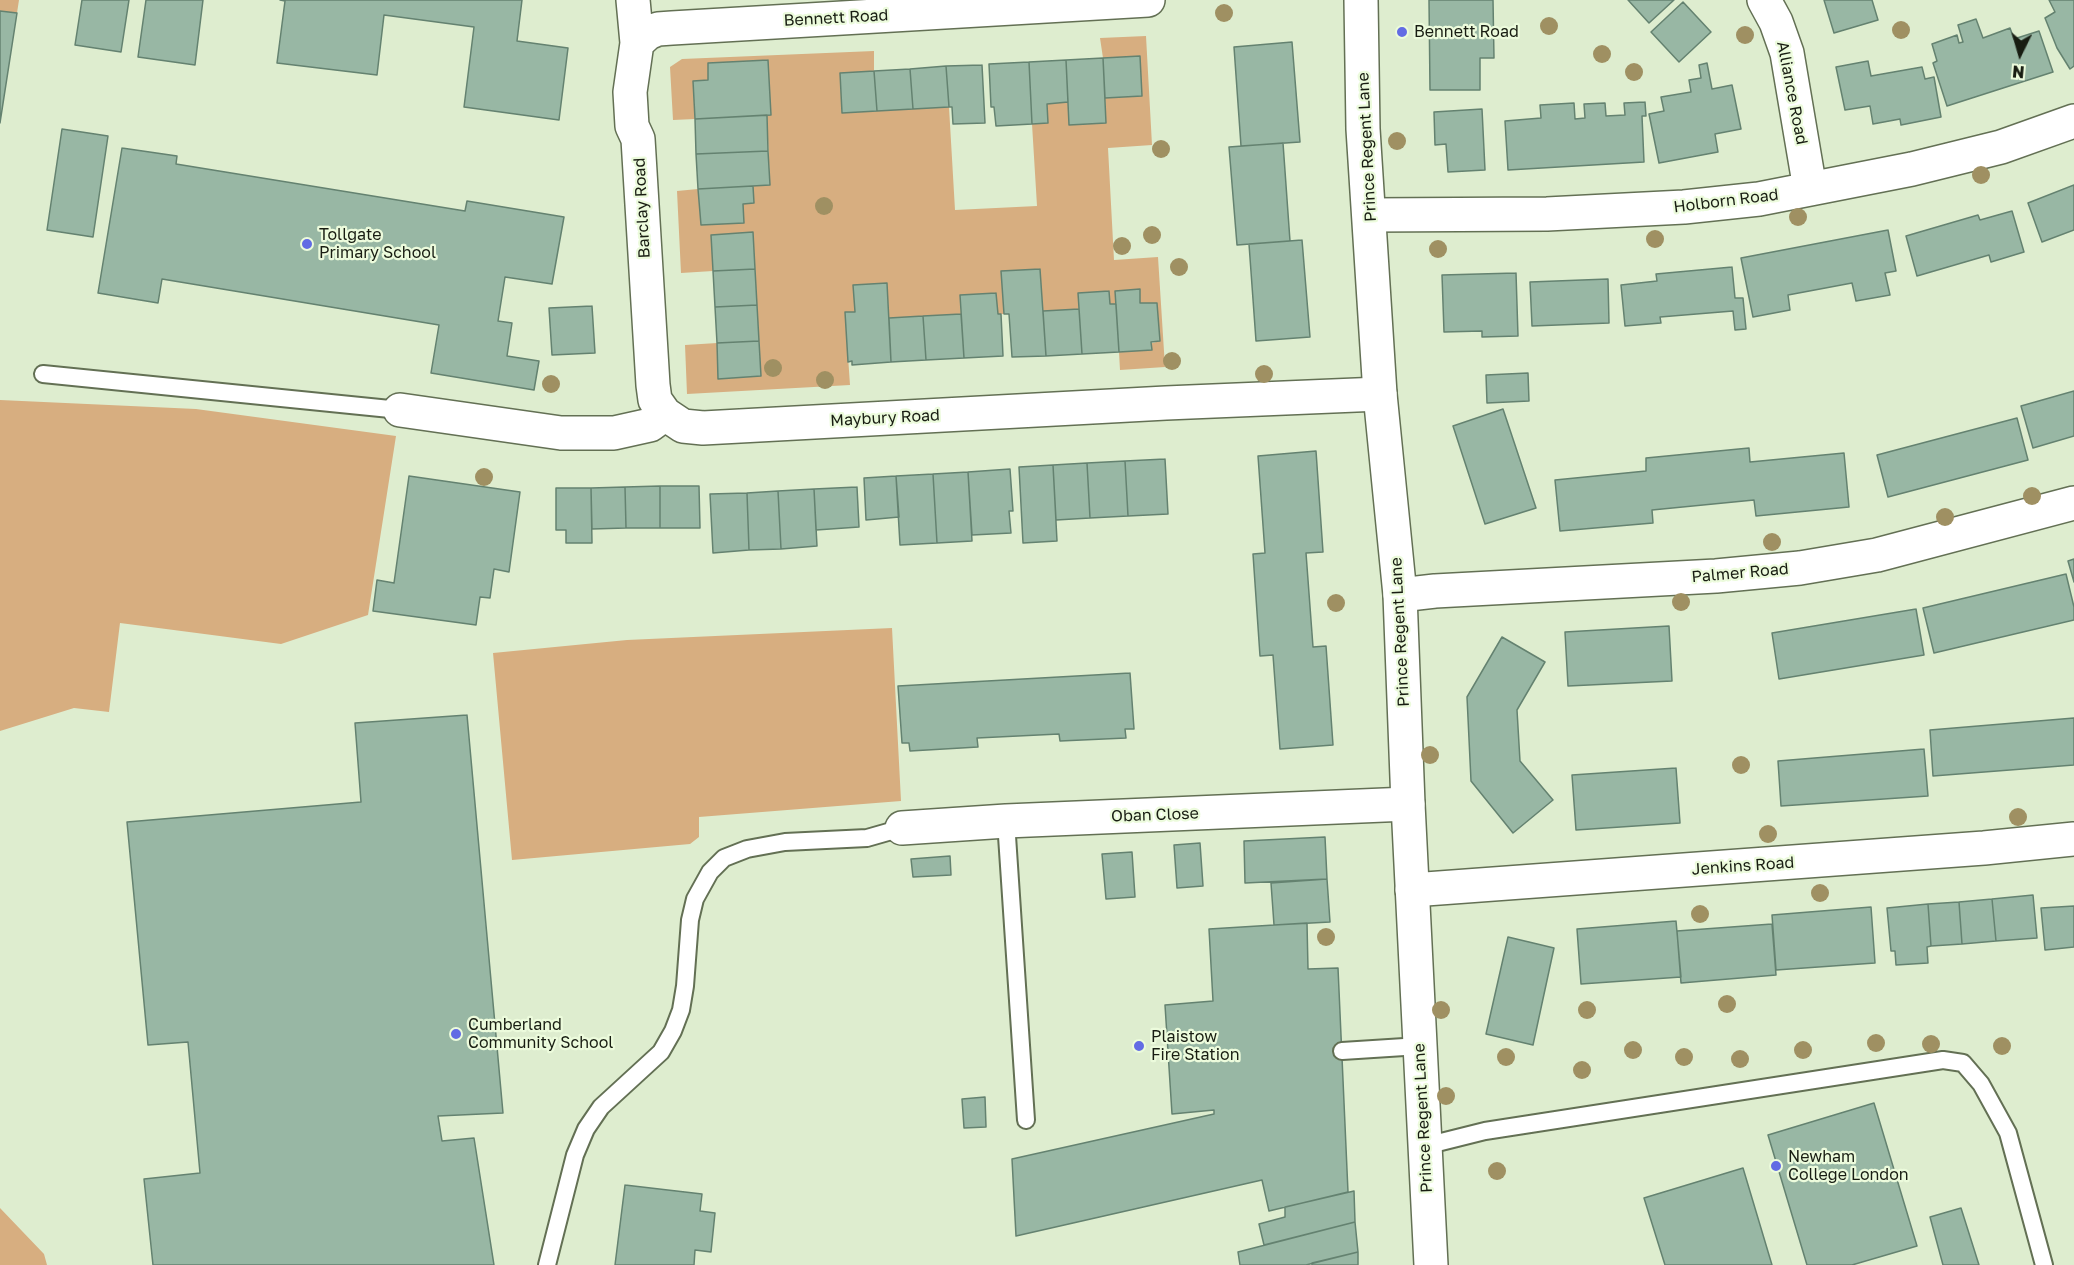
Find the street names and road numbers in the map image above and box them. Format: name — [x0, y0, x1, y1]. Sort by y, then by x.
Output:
street label: Bennett Road — [783, 6, 889, 30]
street label: Alliance Road — [1773, 40, 1811, 146]
street label: Prince Regent Lane — [1354, 72, 1380, 222]
street label: Barclay Road — [630, 157, 654, 259]
street label: Holborn Road — [1672, 185, 1780, 217]
street label: Maybury Road — [830, 406, 940, 430]
street label: Prince Regent Lane — [1387, 557, 1413, 707]
street label: Palmer Road — [1691, 559, 1789, 587]
street label: Oban Close — [1111, 804, 1199, 826]
street label: Jenkins Road — [1691, 853, 1795, 879]
street label: Prince Regent Lane — [1410, 1043, 1436, 1193]

